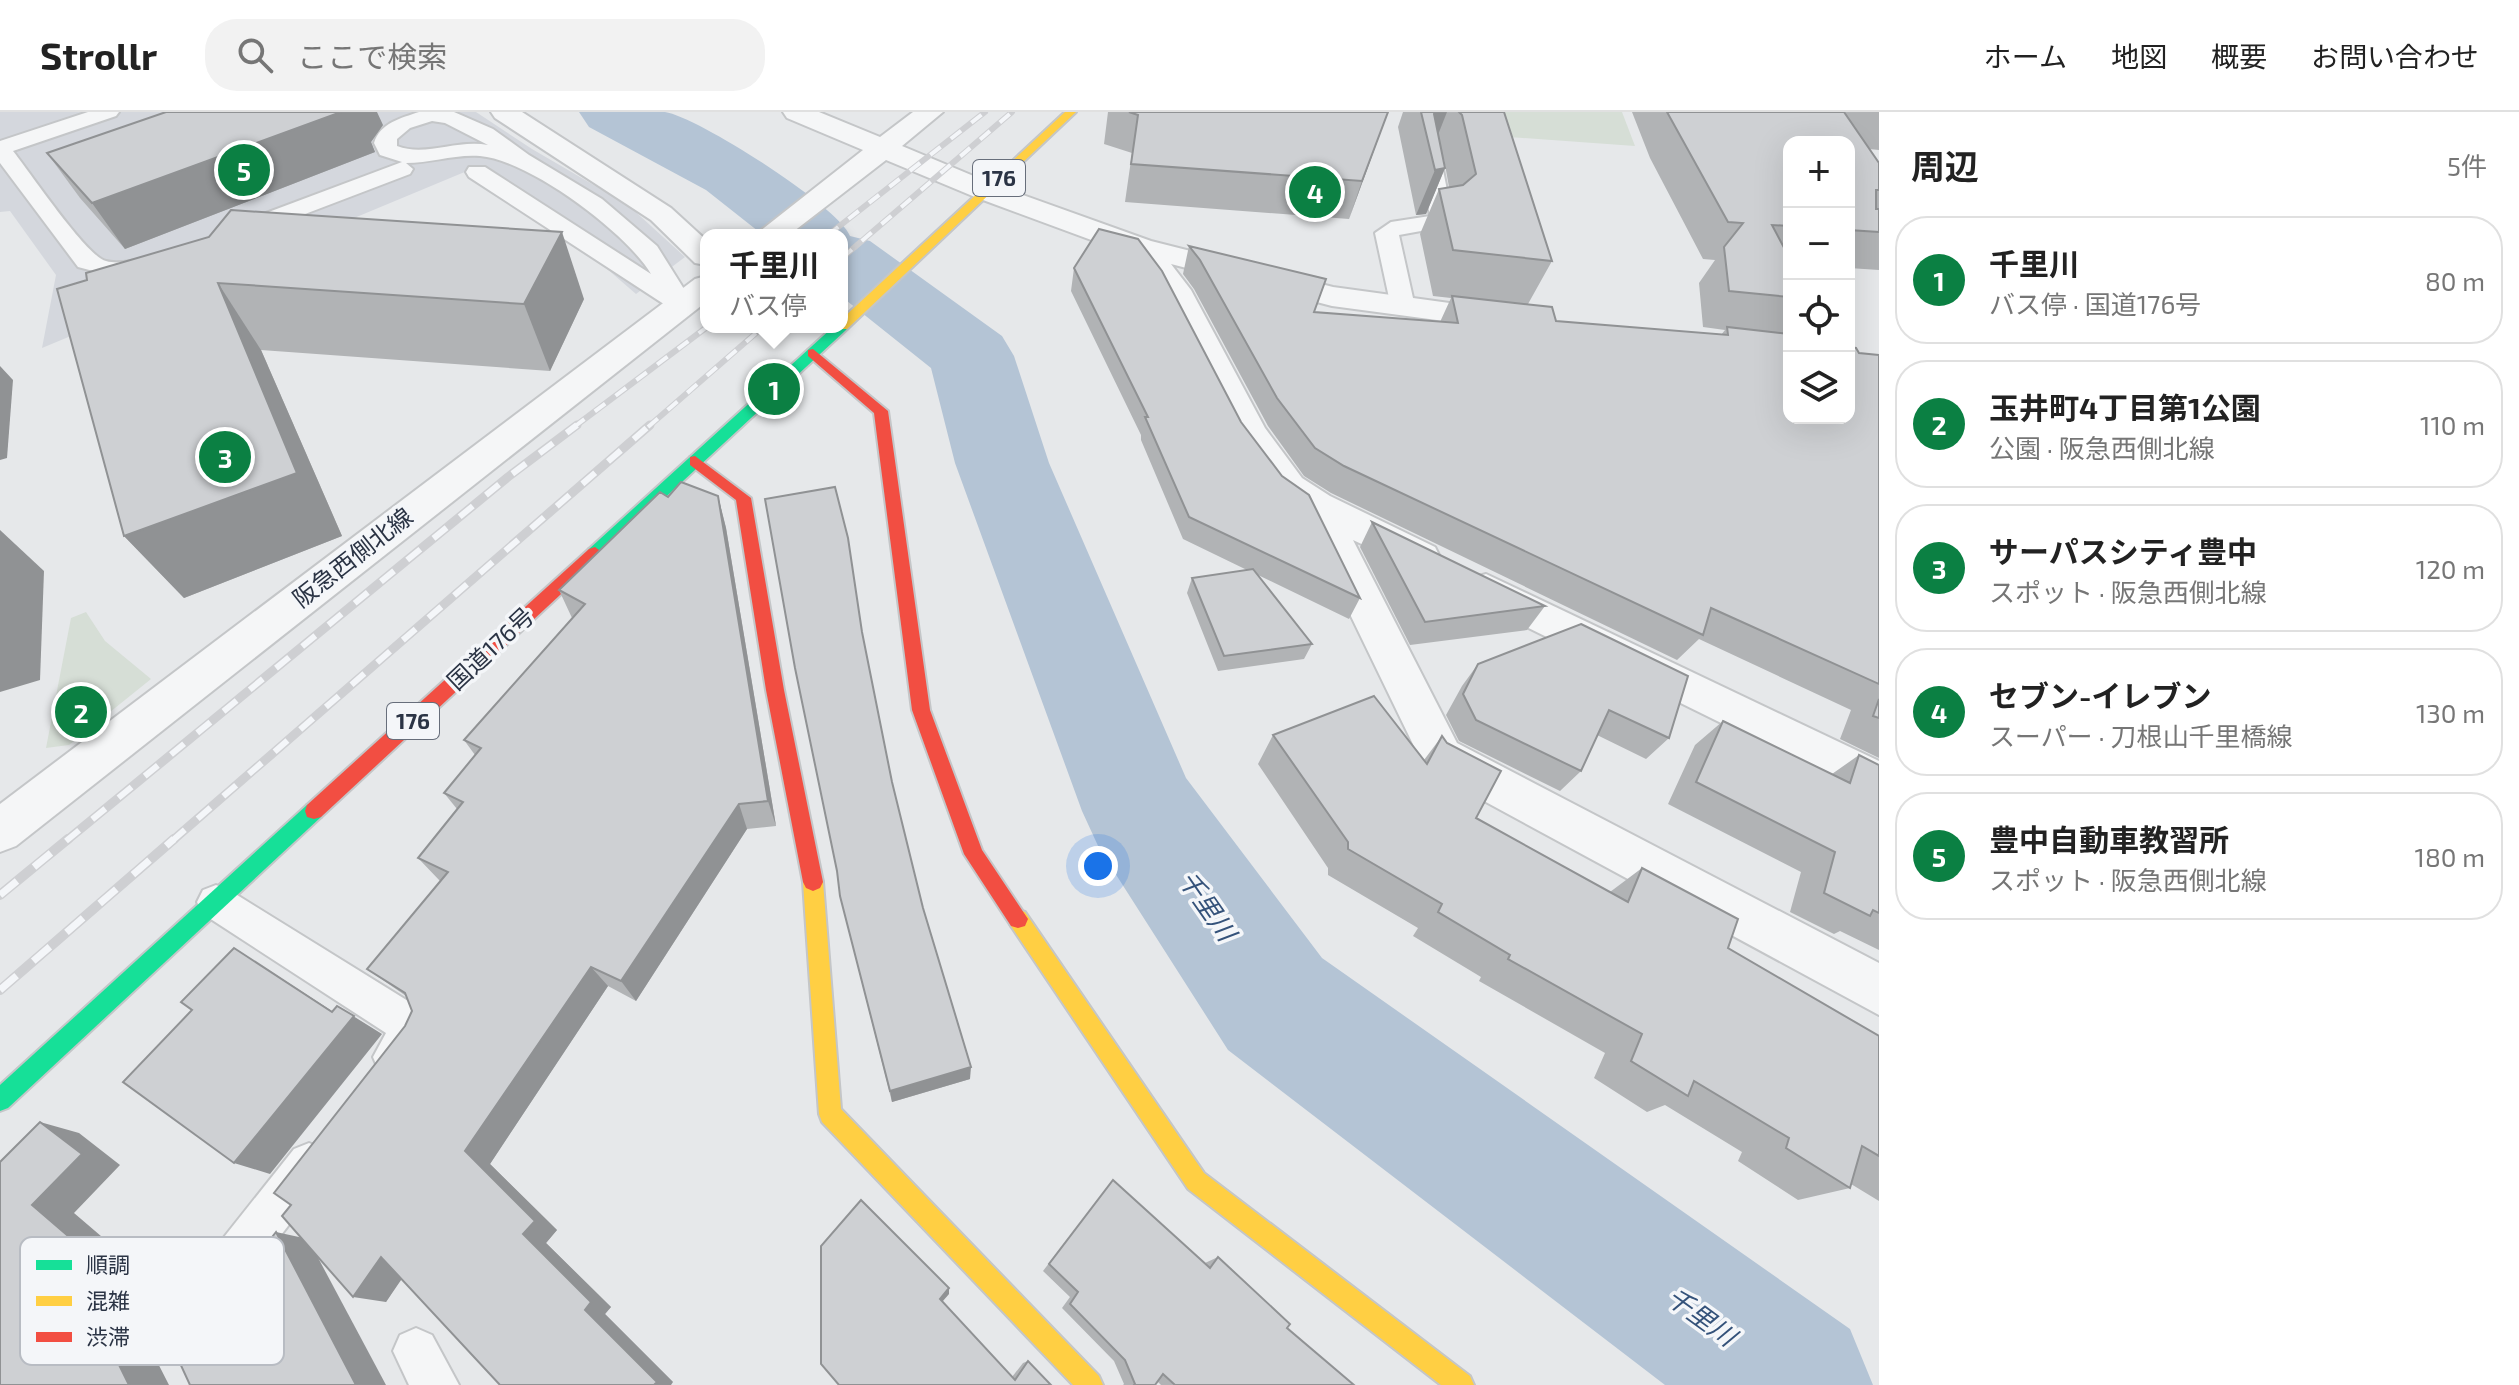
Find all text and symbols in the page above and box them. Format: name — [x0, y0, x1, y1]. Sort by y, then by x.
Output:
search box — [205, 19, 765, 91]
text: Strollr — [40, 32, 157, 78]
icon: search — [233, 33, 277, 77]
text: ここで検索 — [297, 38, 447, 74]
text: ホーム — [1984, 39, 2067, 73]
text: 地図 — [2111, 39, 2167, 73]
text: 概要 — [2211, 39, 2267, 73]
text: お問い合わせ — [2311, 39, 2479, 73]
map controls — [1783, 136, 1855, 424]
button: + — [1783, 136, 1855, 208]
pin: 5 — [218, 140, 270, 200]
text: 周辺 — [1911, 145, 1979, 186]
text: 5件 — [2447, 150, 2487, 181]
road number: 176 — [973, 160, 1025, 196]
pin: 4 — [1289, 162, 1341, 222]
button: − — [1783, 208, 1855, 280]
popup — [700, 229, 848, 333]
text: 千里川 — [1989, 245, 2079, 281]
text: 千里川 — [729, 246, 819, 282]
text: 1 — [1933, 265, 1945, 296]
text: 80 m — [2425, 265, 2485, 296]
button: locate — [1783, 280, 1855, 352]
text: バス停 · 国道176号 — [1989, 288, 2201, 319]
text: バス停 — [729, 289, 807, 320]
button: layers — [1783, 352, 1855, 424]
pin: 1 — [748, 359, 800, 419]
text: 玉井町4丁目第1公園 — [1989, 389, 2261, 425]
text: 2 — [1931, 409, 1947, 440]
text: 110 m — [2420, 409, 2485, 440]
pin: 3 — [199, 427, 251, 487]
text: 公園 · 阪急西側北線 — [1989, 432, 2215, 463]
street label: 阪急西側北線 — [286, 501, 418, 613]
text: サーパスシティ豊中 — [1989, 533, 2257, 569]
text: 3 — [1932, 553, 1946, 584]
text: 120 m — [2416, 553, 2485, 584]
text: スポット · 阪急西側北線 — [1989, 576, 2267, 607]
street label: 国道176号 — [441, 601, 539, 695]
text: セブン-イレブン — [1989, 677, 2211, 713]
pin: 2 — [55, 682, 107, 742]
text: 4 — [1931, 697, 1947, 728]
text: 130 m — [2416, 697, 2485, 728]
road number: 176 — [387, 703, 439, 739]
text: スーパー · 刀根山千里橋線 — [1989, 720, 2292, 751]
text: 豊中自動車教習所 — [1989, 821, 2229, 857]
text: 5 — [1932, 841, 1946, 872]
text: 180 m — [2415, 841, 2485, 872]
your location — [1078, 846, 1118, 886]
water label: 千里川 — [1173, 864, 1245, 948]
text: スポット · 阪急西側北線 — [1989, 864, 2267, 895]
legend — [20, 1237, 284, 1365]
text: 順調 — [86, 1251, 130, 1277]
water label: 千里川 — [1661, 1280, 1745, 1353]
text: 混雑 — [86, 1287, 130, 1313]
text: 渋滞 — [86, 1323, 130, 1349]

